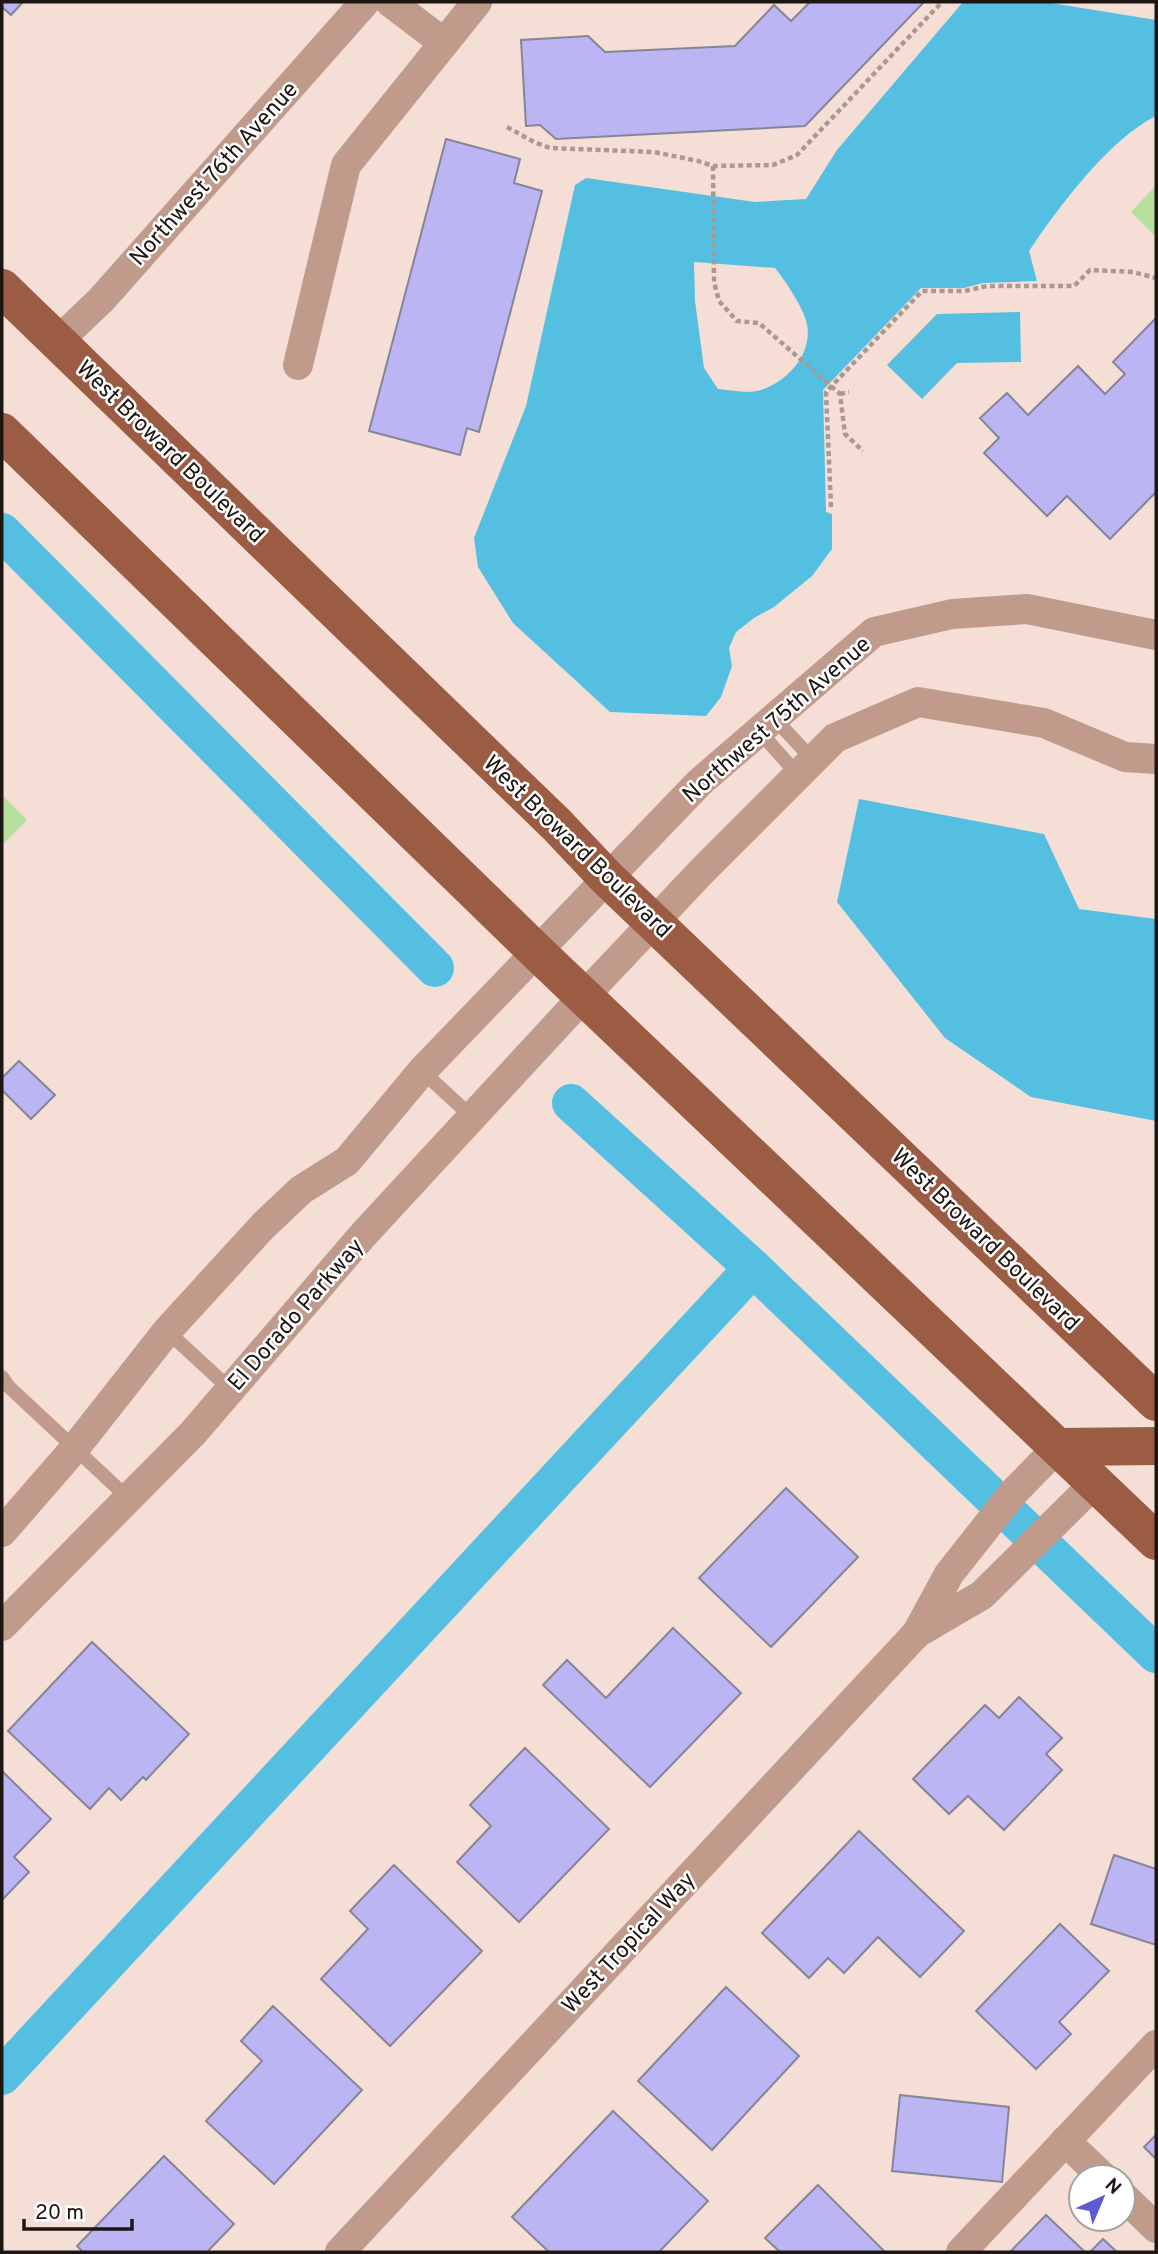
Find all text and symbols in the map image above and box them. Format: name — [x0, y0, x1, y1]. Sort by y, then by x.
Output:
street label: Northwest 76th Avenue — [124, 76, 305, 273]
street label: West Broward Boulevard — [69, 355, 270, 550]
street label: Northwest 75th Avenue — [677, 631, 878, 811]
street label: West Broward Boulevard — [476, 750, 677, 945]
street label: West Broward Boulevard — [884, 1143, 1085, 1338]
street label: El Dorado Parkway — [223, 1233, 371, 1398]
street label: West Tropical Way — [557, 1867, 703, 2021]
north arrow — [1067, 2163, 1137, 2233]
text: N — [1099, 2174, 1126, 2201]
scale bar — [24, 2188, 133, 2232]
text: 20 m — [35, 2200, 84, 2227]

